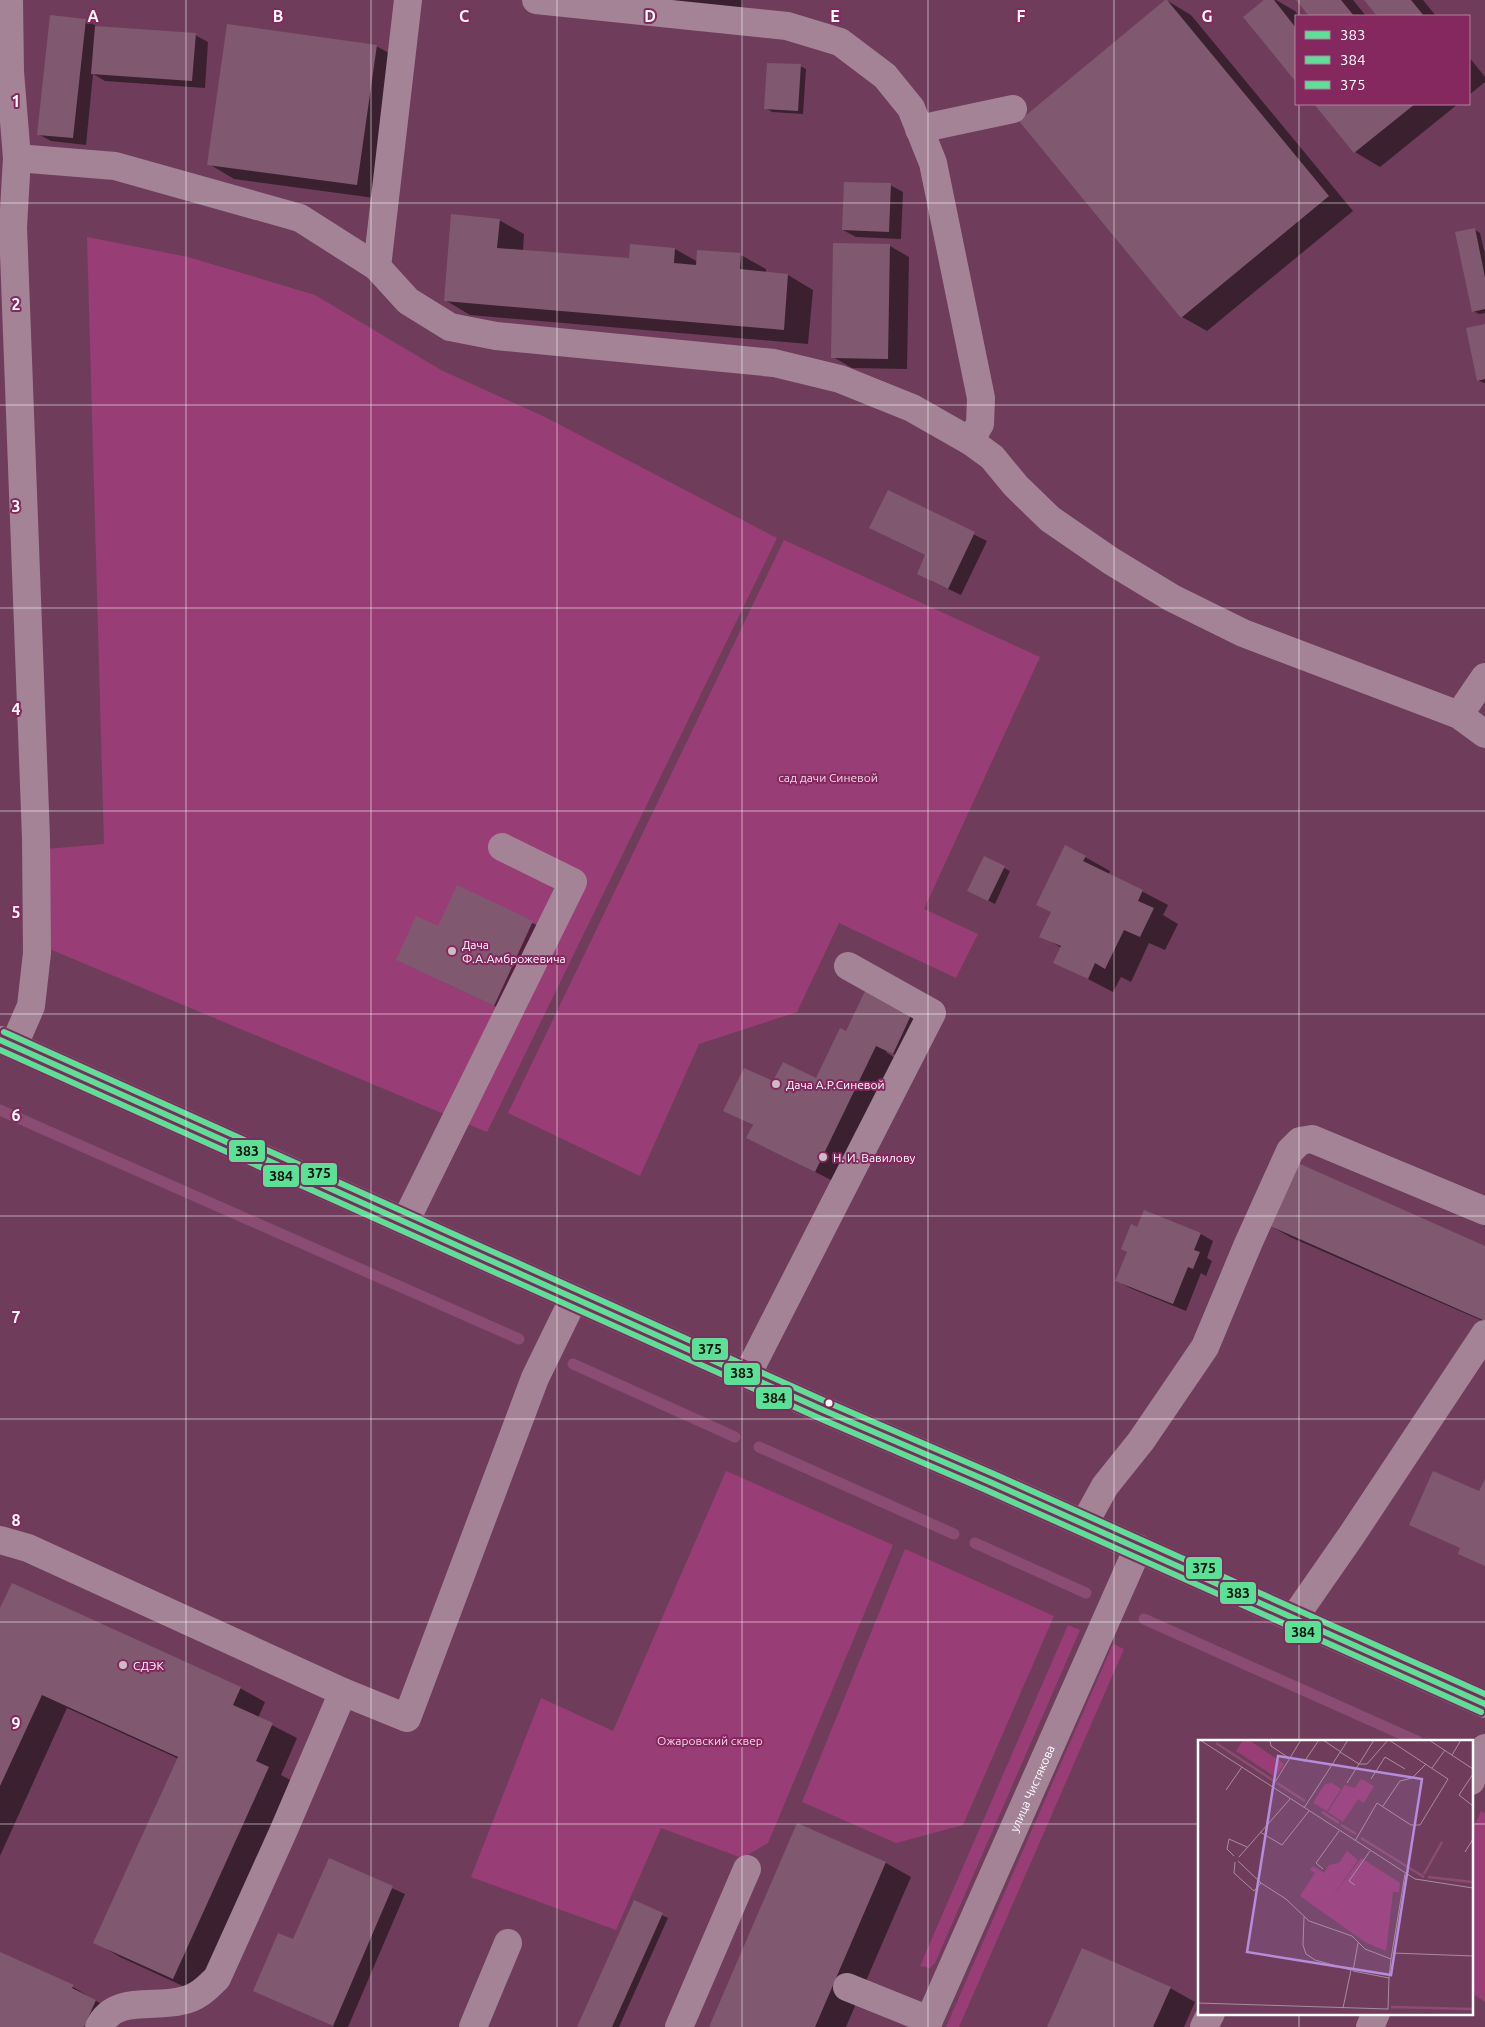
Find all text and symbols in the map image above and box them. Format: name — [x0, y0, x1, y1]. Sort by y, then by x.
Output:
text: A — [87, 7, 99, 25]
text: B — [273, 7, 283, 25]
text: C — [459, 7, 469, 25]
text: D — [644, 7, 656, 25]
text: E — [830, 7, 840, 25]
text: F — [1017, 7, 1026, 25]
text: G — [1201, 7, 1213, 25]
legend — [1295, 15, 1470, 105]
text: 383 — [1340, 26, 1365, 43]
text: 384 — [1340, 51, 1365, 68]
text: 375 — [1340, 76, 1365, 93]
text: 1 — [11, 92, 21, 110]
text: 2 — [11, 295, 21, 313]
text: 3 — [11, 497, 21, 515]
text: 4 — [11, 700, 21, 718]
park label: сад дачи Синевой — [778, 771, 878, 784]
text: 5 — [11, 903, 21, 921]
place label: Дача Ф.А.Амброжевича — [462, 938, 566, 965]
marker: Дача Ф.А.Амброжевича — [446, 945, 458, 957]
marker: Дача А.Р.Синевой — [770, 1078, 782, 1090]
place label: Дача А.Р.Синевой — [786, 1078, 885, 1091]
text: 6 — [11, 1106, 21, 1124]
line badge: 383 — [228, 1139, 266, 1163]
text: 383 — [235, 1143, 259, 1159]
marker: Н. И. Вавилову — [817, 1151, 829, 1163]
place label: Н. И. Вавилову — [833, 1151, 916, 1164]
line badge: 375 — [300, 1162, 338, 1186]
line badge: 384 — [262, 1164, 300, 1188]
text: 375 — [307, 1165, 331, 1181]
text: 384 — [269, 1168, 293, 1184]
text: 7 — [11, 1308, 21, 1326]
line badge: 375 — [691, 1337, 729, 1361]
text: 375 — [698, 1341, 722, 1357]
line badge: 383 — [723, 1362, 761, 1386]
text: 383 — [730, 1365, 754, 1381]
line badge: 384 — [755, 1386, 793, 1410]
text: 384 — [762, 1390, 786, 1406]
unlabelled marker — [824, 1398, 834, 1408]
text: 8 — [11, 1511, 21, 1529]
line badge: 375 — [1185, 1556, 1223, 1580]
text: 375 — [1192, 1560, 1216, 1576]
line badge: 383 — [1219, 1581, 1257, 1605]
text: 383 — [1226, 1585, 1250, 1601]
line badge: 384 — [1284, 1620, 1322, 1644]
text: 384 — [1291, 1624, 1315, 1640]
marker: СДЭК — [117, 1659, 129, 1671]
place label: СДЭК — [133, 1659, 164, 1672]
text: 9 — [11, 1714, 21, 1732]
park label: Ожаровский сквер — [657, 1734, 763, 1747]
inset map — [1198, 1740, 1472, 2014]
street label: улица Чистякова — [1007, 1743, 1056, 1834]

